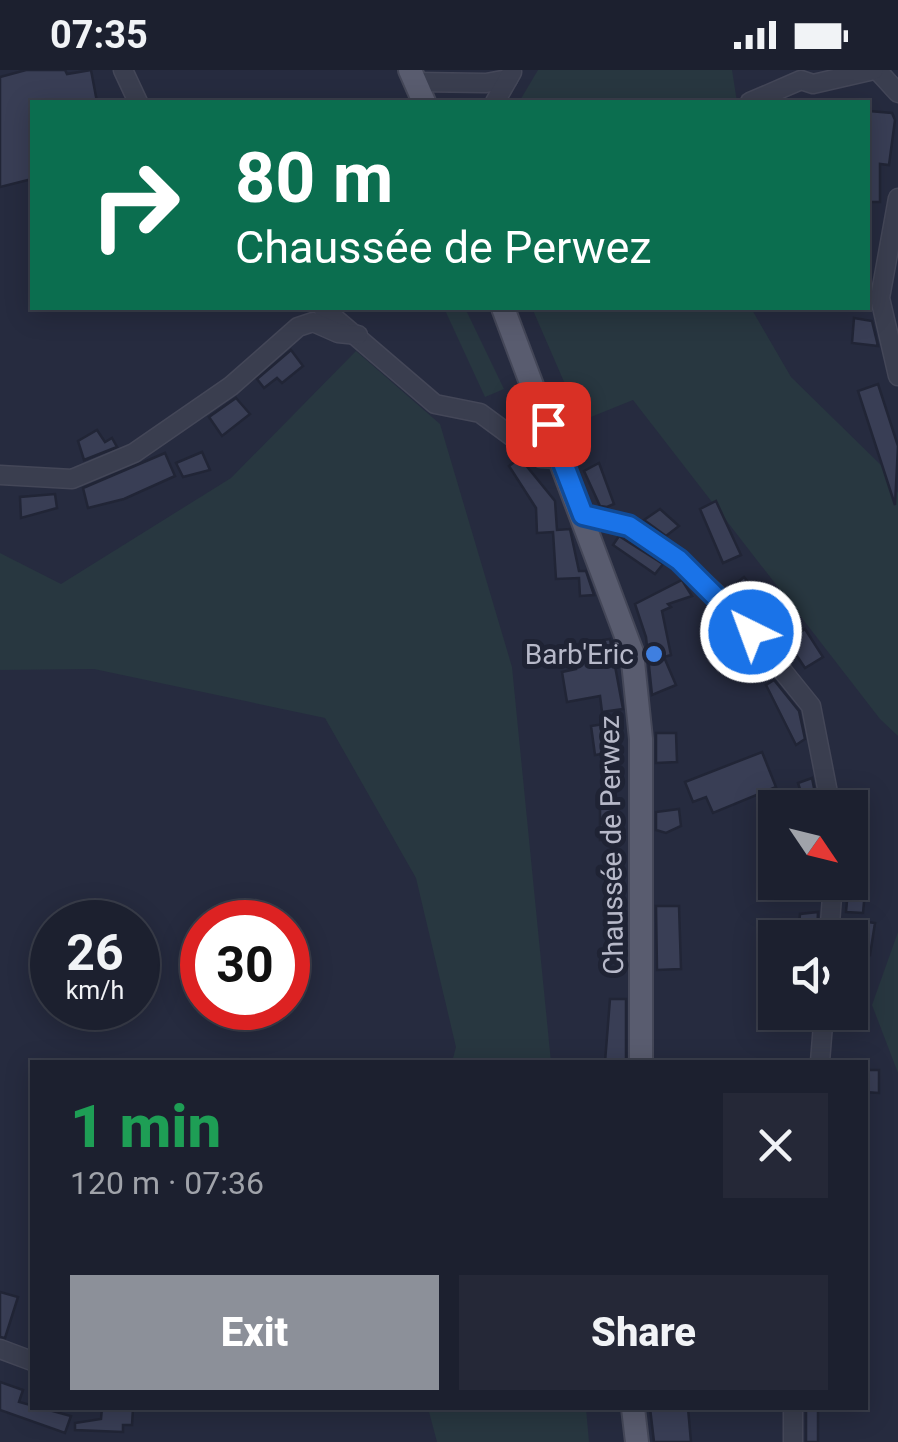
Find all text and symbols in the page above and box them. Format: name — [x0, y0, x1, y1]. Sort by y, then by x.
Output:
text: 07:35 — [50, 13, 148, 57]
text: 80 m — [235, 137, 393, 219]
icon: right — [70, 140, 200, 270]
text: Chaussée de Perwez — [235, 221, 652, 274]
pin — [506, 382, 591, 467]
icon: arrive — [521, 397, 576, 452]
position arrow — [699, 580, 803, 684]
place label: Barb'Eric — [525, 638, 634, 671]
marker: Barb'Eric — [643, 643, 665, 665]
street label: Chaussée de Perwez — [593, 715, 630, 975]
north arrow — [758, 790, 868, 900]
map controls — [758, 790, 868, 1030]
speed limit sign: 30 — [180, 900, 310, 1030]
button: sound — [758, 920, 868, 1030]
text: 26 — [66, 924, 124, 982]
text: km/h — [66, 976, 124, 1005]
text: 1 min — [70, 1091, 221, 1162]
button: close — [723, 1093, 828, 1198]
text: 120 m · 07:36 — [70, 1164, 264, 1202]
button: Exit — [70, 1275, 439, 1390]
button: Share — [459, 1275, 828, 1390]

